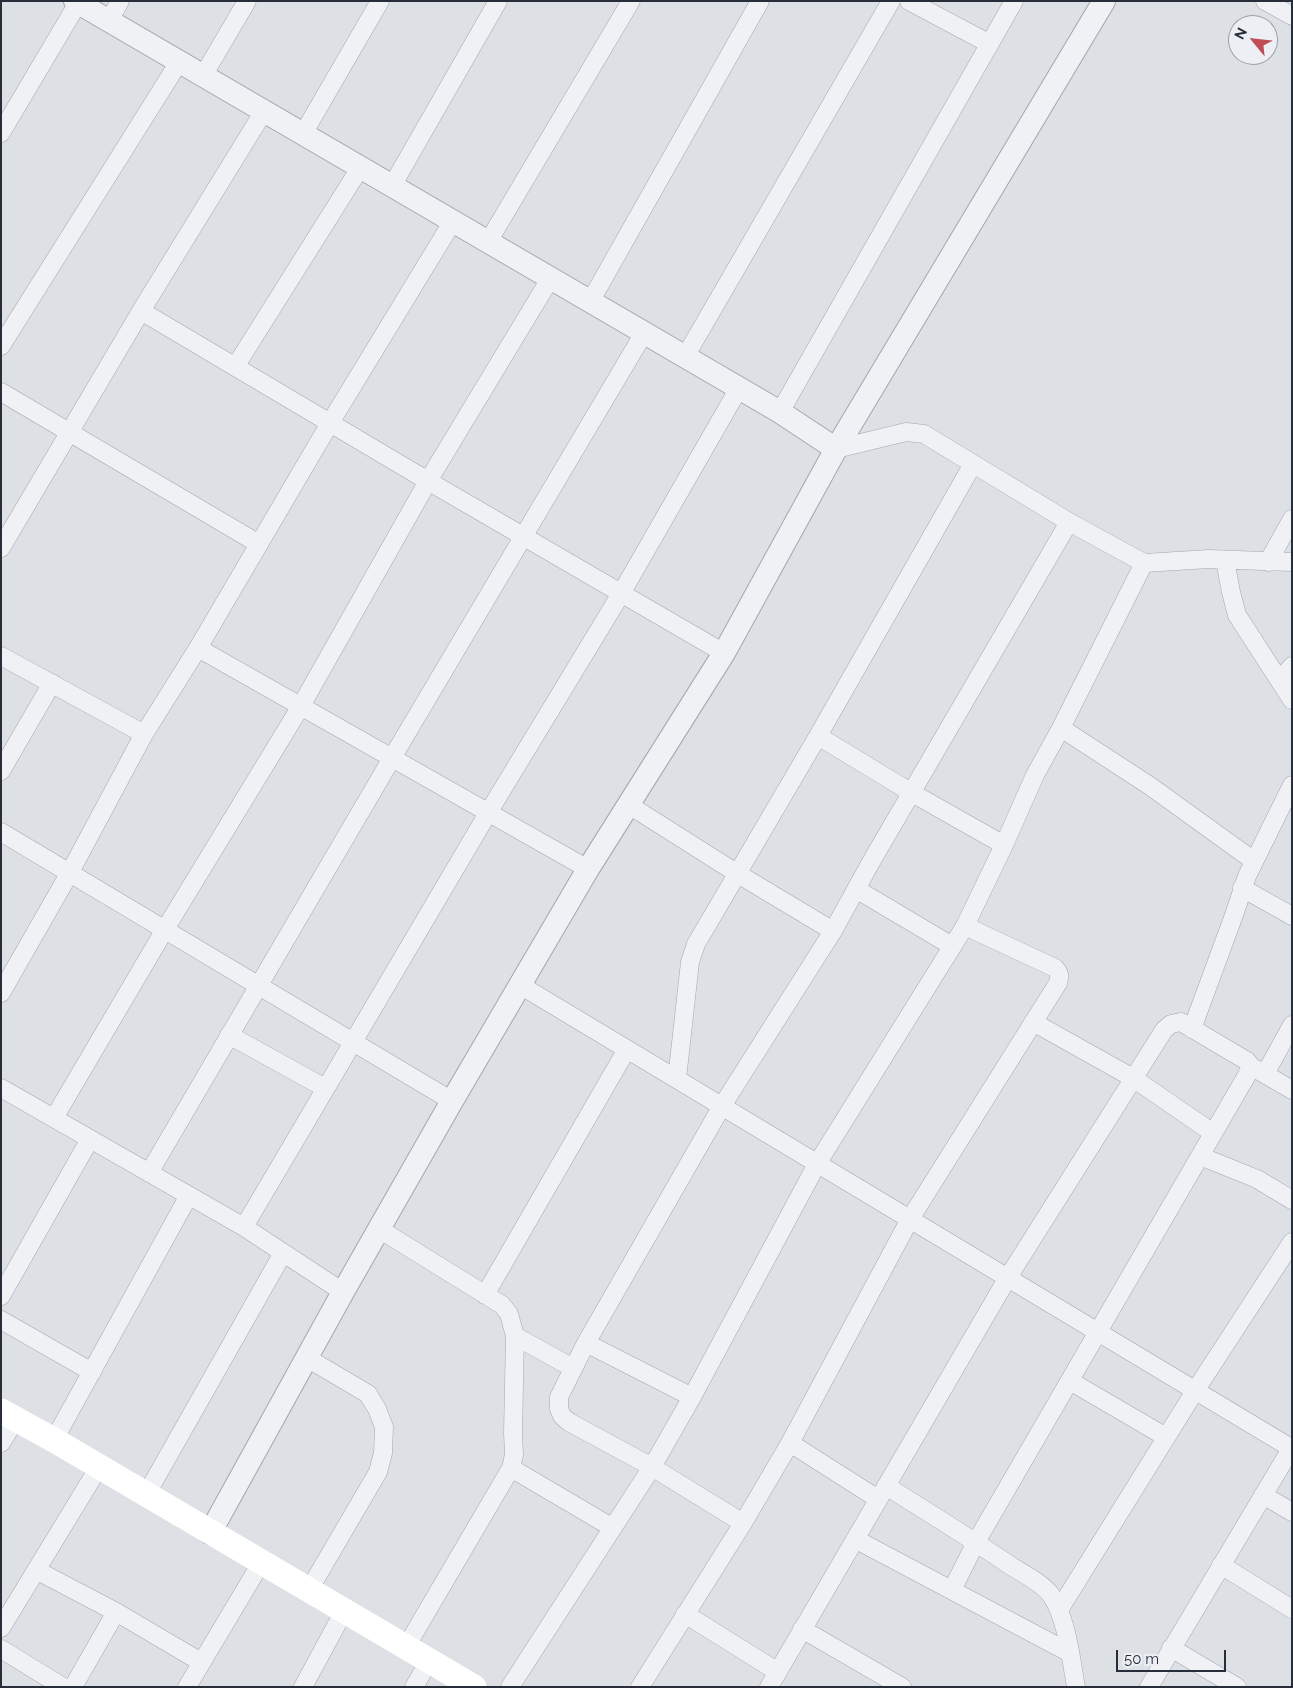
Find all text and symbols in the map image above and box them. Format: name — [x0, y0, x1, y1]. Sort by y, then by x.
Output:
north arrow — [1228, 15, 1278, 65]
text: N — [1231, 25, 1250, 42]
scale bar — [1118, 1640, 1228, 1672]
text: 50 m — [1124, 1650, 1159, 1668]

